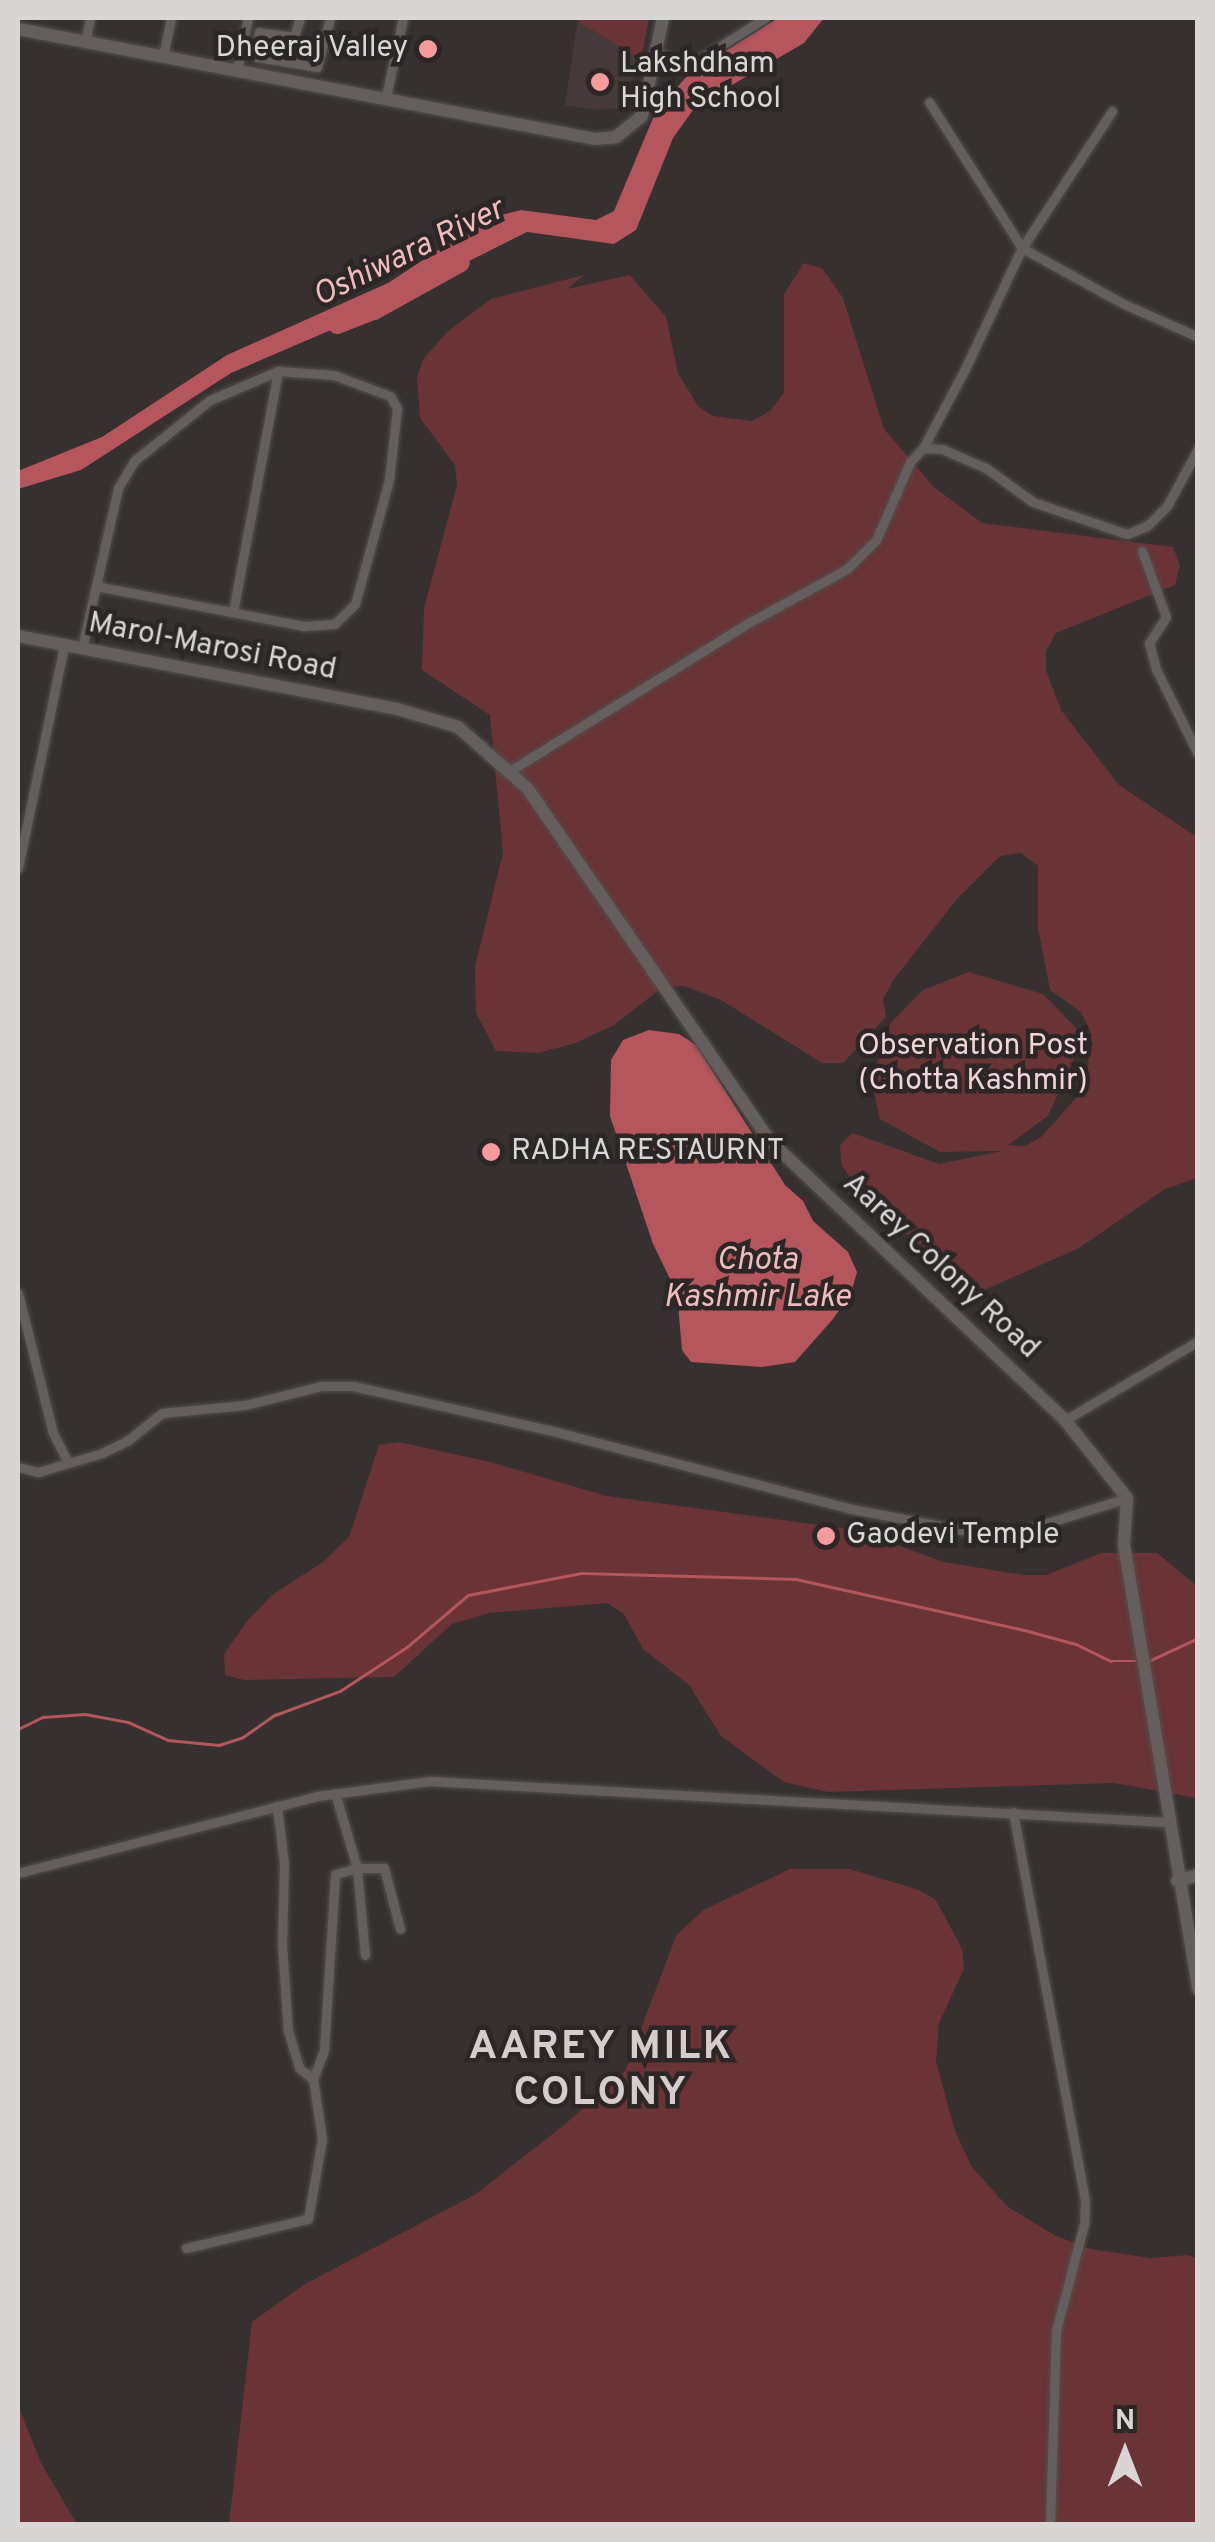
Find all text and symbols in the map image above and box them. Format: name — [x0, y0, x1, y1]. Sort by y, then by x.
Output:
place label: Dheeraj Valley — [214, 31, 408, 67]
marker: Dheeraj Valley — [417, 38, 439, 60]
place label: Lakshdham High School — [620, 47, 781, 118]
marker: Lakshdham High School — [589, 71, 611, 93]
water label: Oshiwara River — [307, 191, 511, 317]
street label: Marol-Marosi Road — [85, 606, 339, 690]
park label: Observation Post (Chotta Kashmir) — [858, 1029, 1088, 1100]
place label: RADHA RESTAURNT — [511, 1134, 786, 1170]
marker: RADHA RESTAURNT — [480, 1141, 502, 1163]
street label: Aarey Colony Road — [834, 1167, 1046, 1367]
water label: Chota Kashmir Lake — [664, 1243, 850, 1318]
place label: Gaodevi Temple — [846, 1518, 1060, 1554]
marker: Gaodevi Temple — [815, 1525, 837, 1547]
district label: AAREY MILK COLONY — [468, 2024, 734, 2118]
north arrow — [1075, 2402, 1175, 2502]
text: N — [1115, 2404, 1135, 2440]

